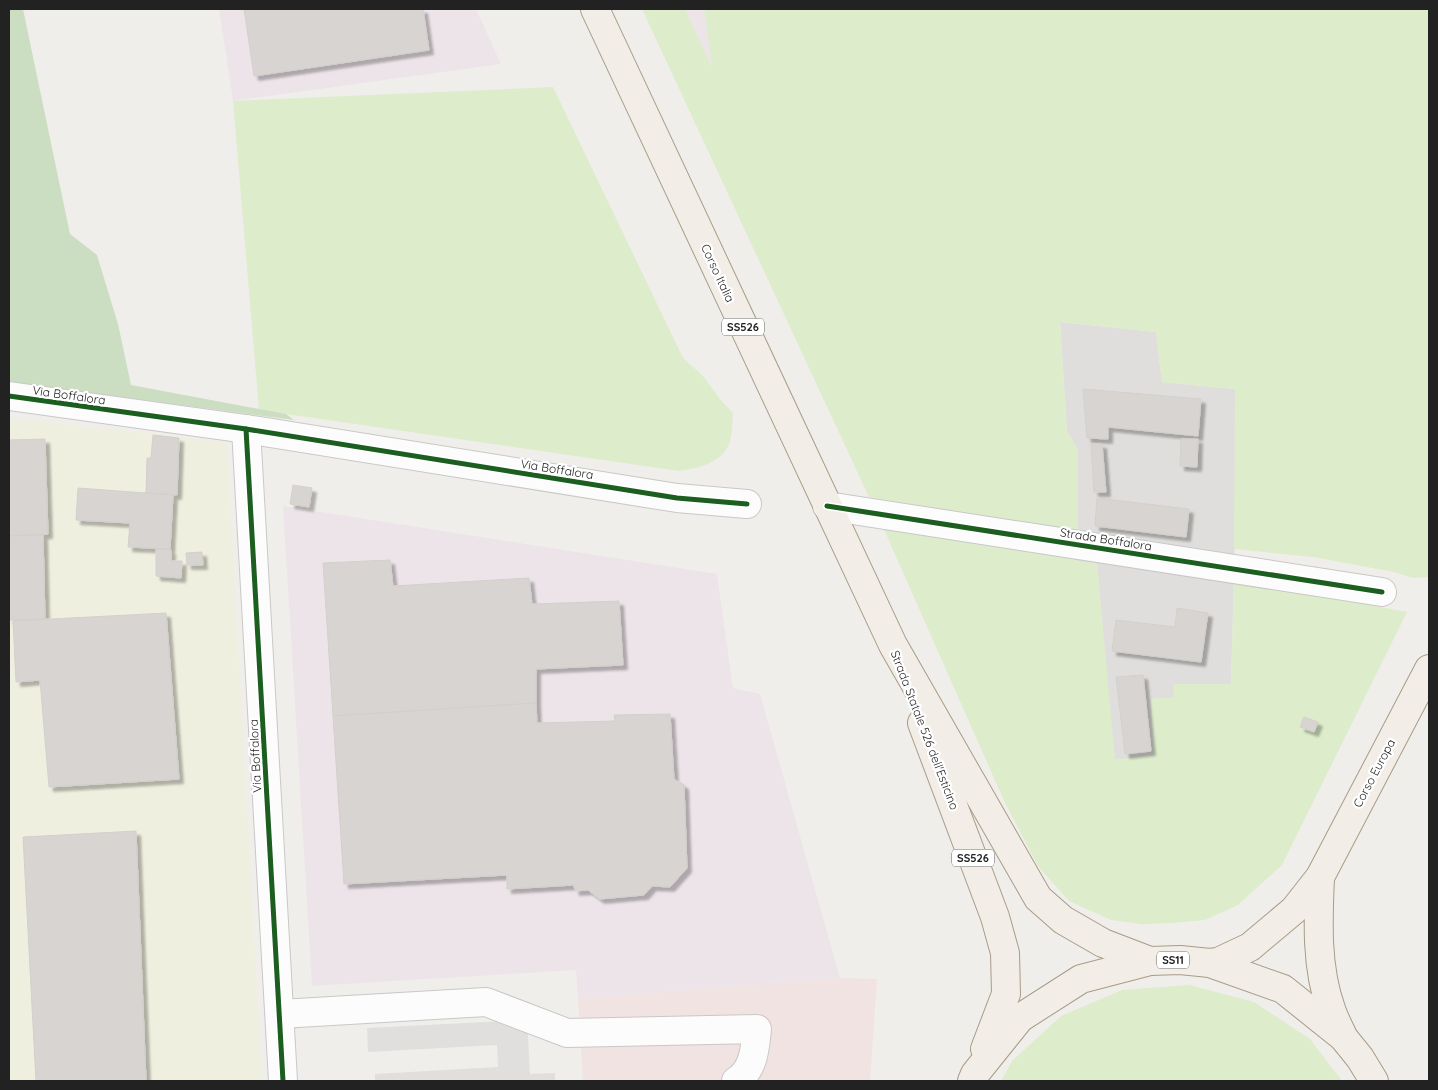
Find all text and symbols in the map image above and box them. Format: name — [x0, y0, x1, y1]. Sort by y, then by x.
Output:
street label: Corso Italia — [698, 241, 738, 305]
road number: SS526 — [722, 318, 764, 336]
street label: Via Boffalora — [31, 382, 107, 408]
street label: Via Boffalora — [519, 456, 595, 482]
street label: Strada Boffalora — [1059, 524, 1153, 554]
street label: Strada Statale 526 dell'Esticino — [888, 648, 962, 812]
street label: Via Boffalora — [246, 719, 264, 793]
street label: Corso Europa — [1350, 736, 1398, 810]
road number: SS526 — [952, 850, 994, 866]
road number: SS11 — [1157, 952, 1189, 968]

